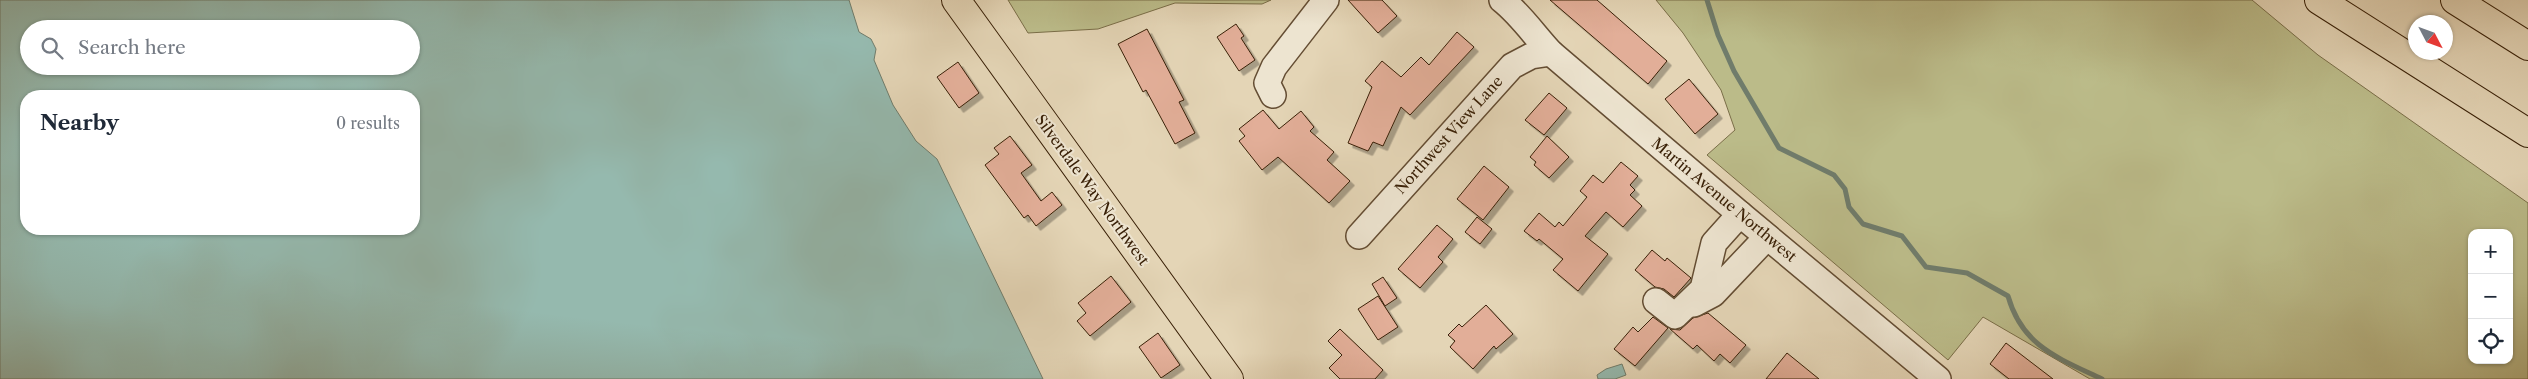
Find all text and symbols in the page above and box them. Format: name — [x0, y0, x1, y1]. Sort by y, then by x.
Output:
north arrow — [2408, 15, 2453, 60]
search box — [20, 20, 420, 75]
icon: search — [38, 34, 66, 62]
text: Search here — [78, 36, 186, 59]
street label: Northwest View Lane — [1391, 72, 1507, 198]
text: Nearby — [40, 110, 119, 135]
street label: Silverdale Way Northwest — [1031, 111, 1154, 269]
text: 0 results — [336, 113, 400, 133]
street label: Martin Avenue Northwest — [1648, 133, 1801, 266]
map controls — [2468, 229, 2513, 364]
button: + — [2468, 229, 2513, 274]
button: − — [2468, 274, 2513, 319]
button: locate — [2468, 319, 2513, 364]

